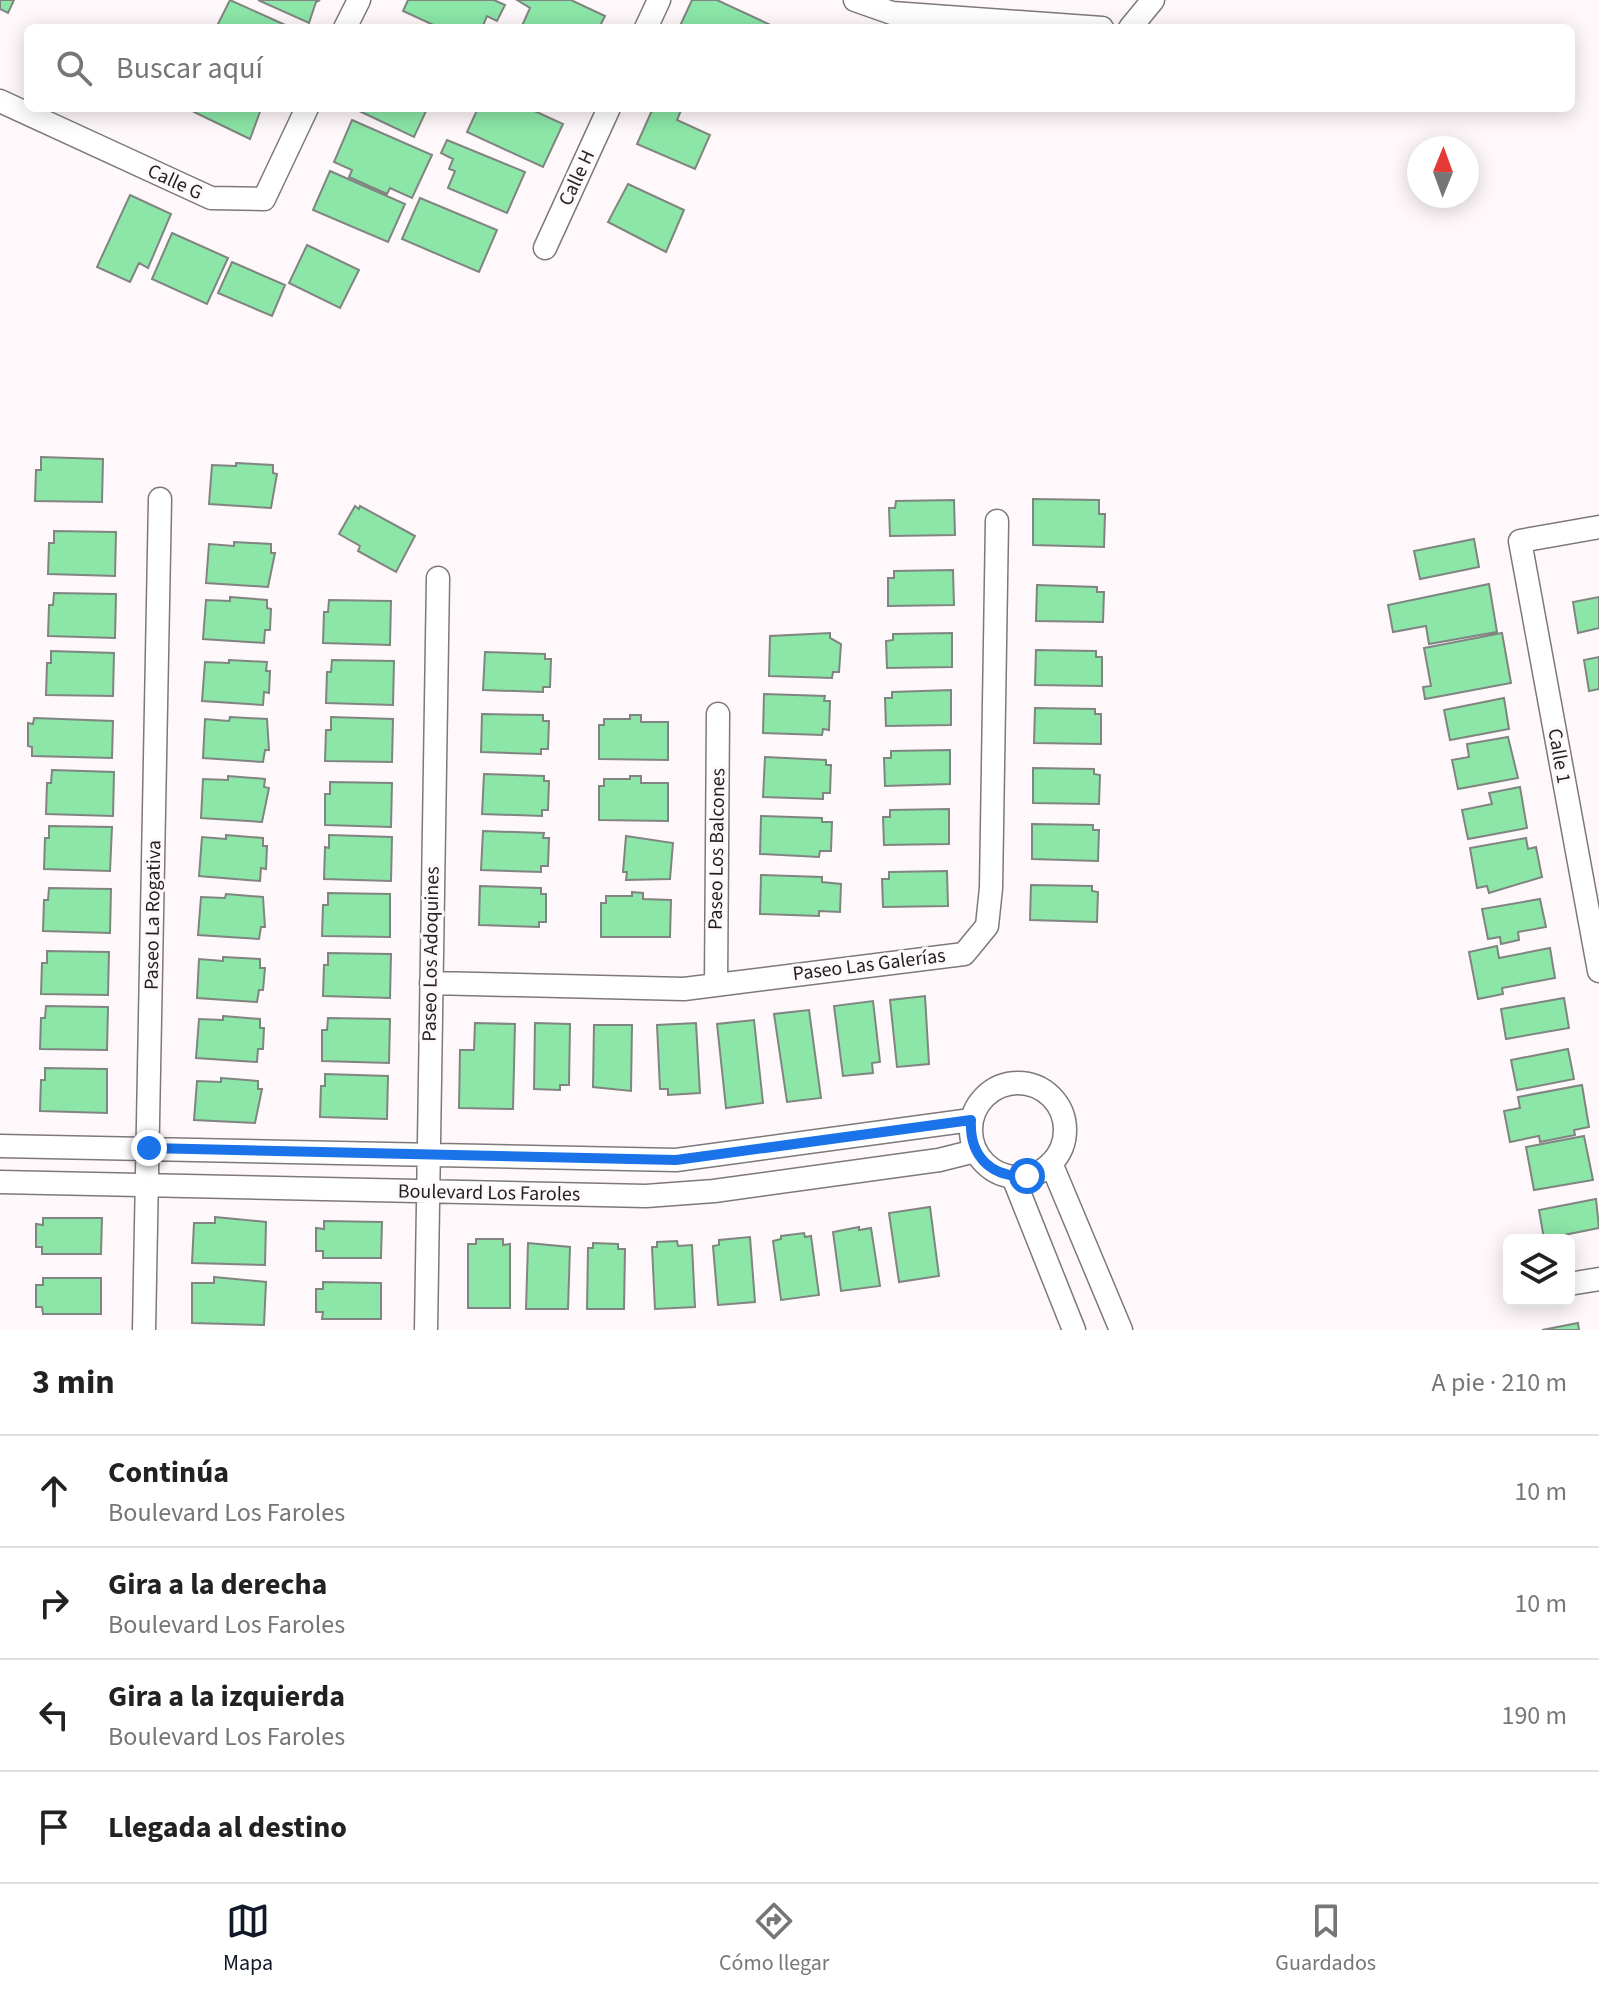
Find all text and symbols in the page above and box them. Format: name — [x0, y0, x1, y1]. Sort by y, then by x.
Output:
search box — [24, 24, 1575, 112]
icon: search — [52, 46, 96, 90]
text: Buscar aquí — [116, 47, 263, 90]
north arrow — [1407, 136, 1479, 208]
street label: Calle H — [552, 145, 602, 211]
street label: Calle G — [143, 157, 207, 207]
street label: Calle 1 — [1540, 726, 1578, 786]
street label: Paseo Los Balcones — [702, 768, 732, 930]
street label: Paseo La Rogativa — [138, 840, 168, 990]
street label: Paseo Los Adoquines — [415, 866, 447, 1042]
street label: Paseo Las Galerías — [791, 942, 947, 988]
route end — [131, 1130, 167, 1166]
route start — [1009, 1158, 1045, 1194]
street label: Boulevard Los Faroles — [398, 1177, 580, 1209]
map controls — [1503, 1234, 1575, 1306]
button: layers — [1503, 1234, 1575, 1306]
text: 3 min — [32, 1358, 115, 1407]
text: A pie · 210 m — [1432, 1364, 1567, 1401]
text: Continúa — [108, 1451, 229, 1494]
icon: ahead — [32, 1469, 76, 1513]
text: 10 m — [1514, 1473, 1567, 1510]
text: Boulevard Los Faroles — [108, 1494, 345, 1531]
text: Gira a la derecha — [108, 1563, 327, 1606]
icon: right — [32, 1581, 76, 1625]
text: 10 m — [1514, 1585, 1567, 1622]
text: Boulevard Los Faroles — [108, 1606, 345, 1643]
text: Gira a la izquierda — [108, 1675, 345, 1718]
icon: left — [32, 1693, 76, 1737]
text: 190 m — [1501, 1697, 1567, 1734]
text: Boulevard Los Faroles — [108, 1718, 345, 1755]
icon: arrive — [32, 1805, 76, 1849]
text: Llegada al destino — [108, 1806, 347, 1849]
tab: Mapa — [223, 1899, 273, 1979]
tab: Cómo llegar — [719, 1899, 829, 1979]
tab: Guardados — [1275, 1899, 1376, 1979]

